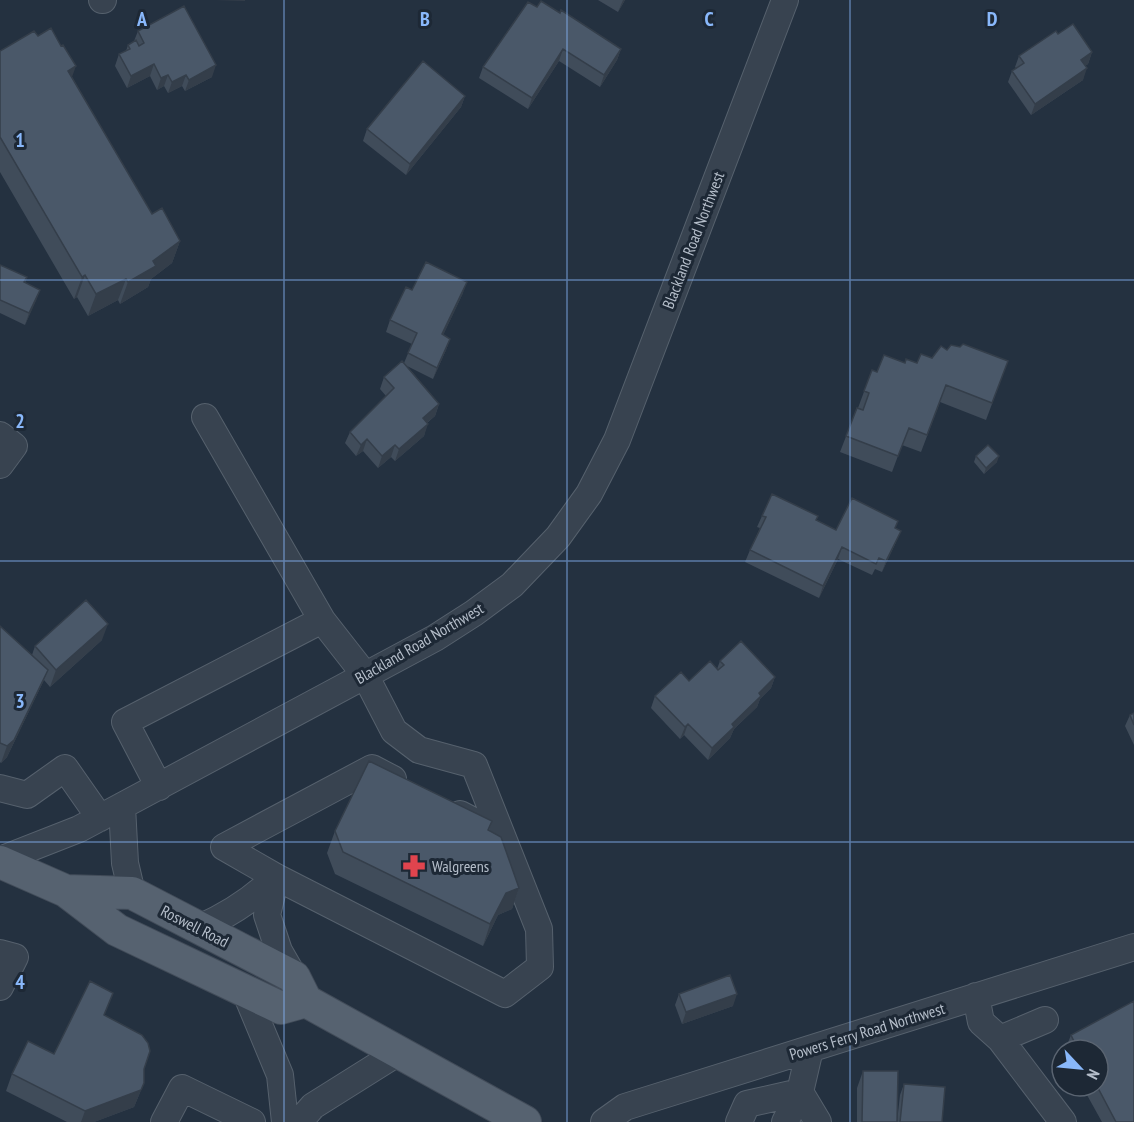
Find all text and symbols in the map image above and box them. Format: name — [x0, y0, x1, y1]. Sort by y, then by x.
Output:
text: A — [136, 6, 148, 32]
text: B — [420, 6, 430, 32]
text: C — [704, 6, 714, 32]
text: D — [987, 6, 998, 32]
text: 1 — [15, 127, 25, 153]
street label: Blackland Road Northwest — [658, 168, 729, 311]
text: 2 — [15, 408, 25, 434]
street label: Blackland Road Northwest — [351, 598, 487, 688]
text: 3 — [15, 688, 25, 714]
pharmacy icon: Walgreens — [401, 853, 427, 879]
place label: Walgreens — [432, 856, 489, 876]
street label: Roswell Road — [158, 900, 232, 952]
text: 4 — [15, 969, 25, 995]
street label: Powers Ferry Road Northwest — [787, 998, 948, 1064]
north arrow — [1050, 1038, 1110, 1098]
text: N — [1083, 1066, 1104, 1083]

